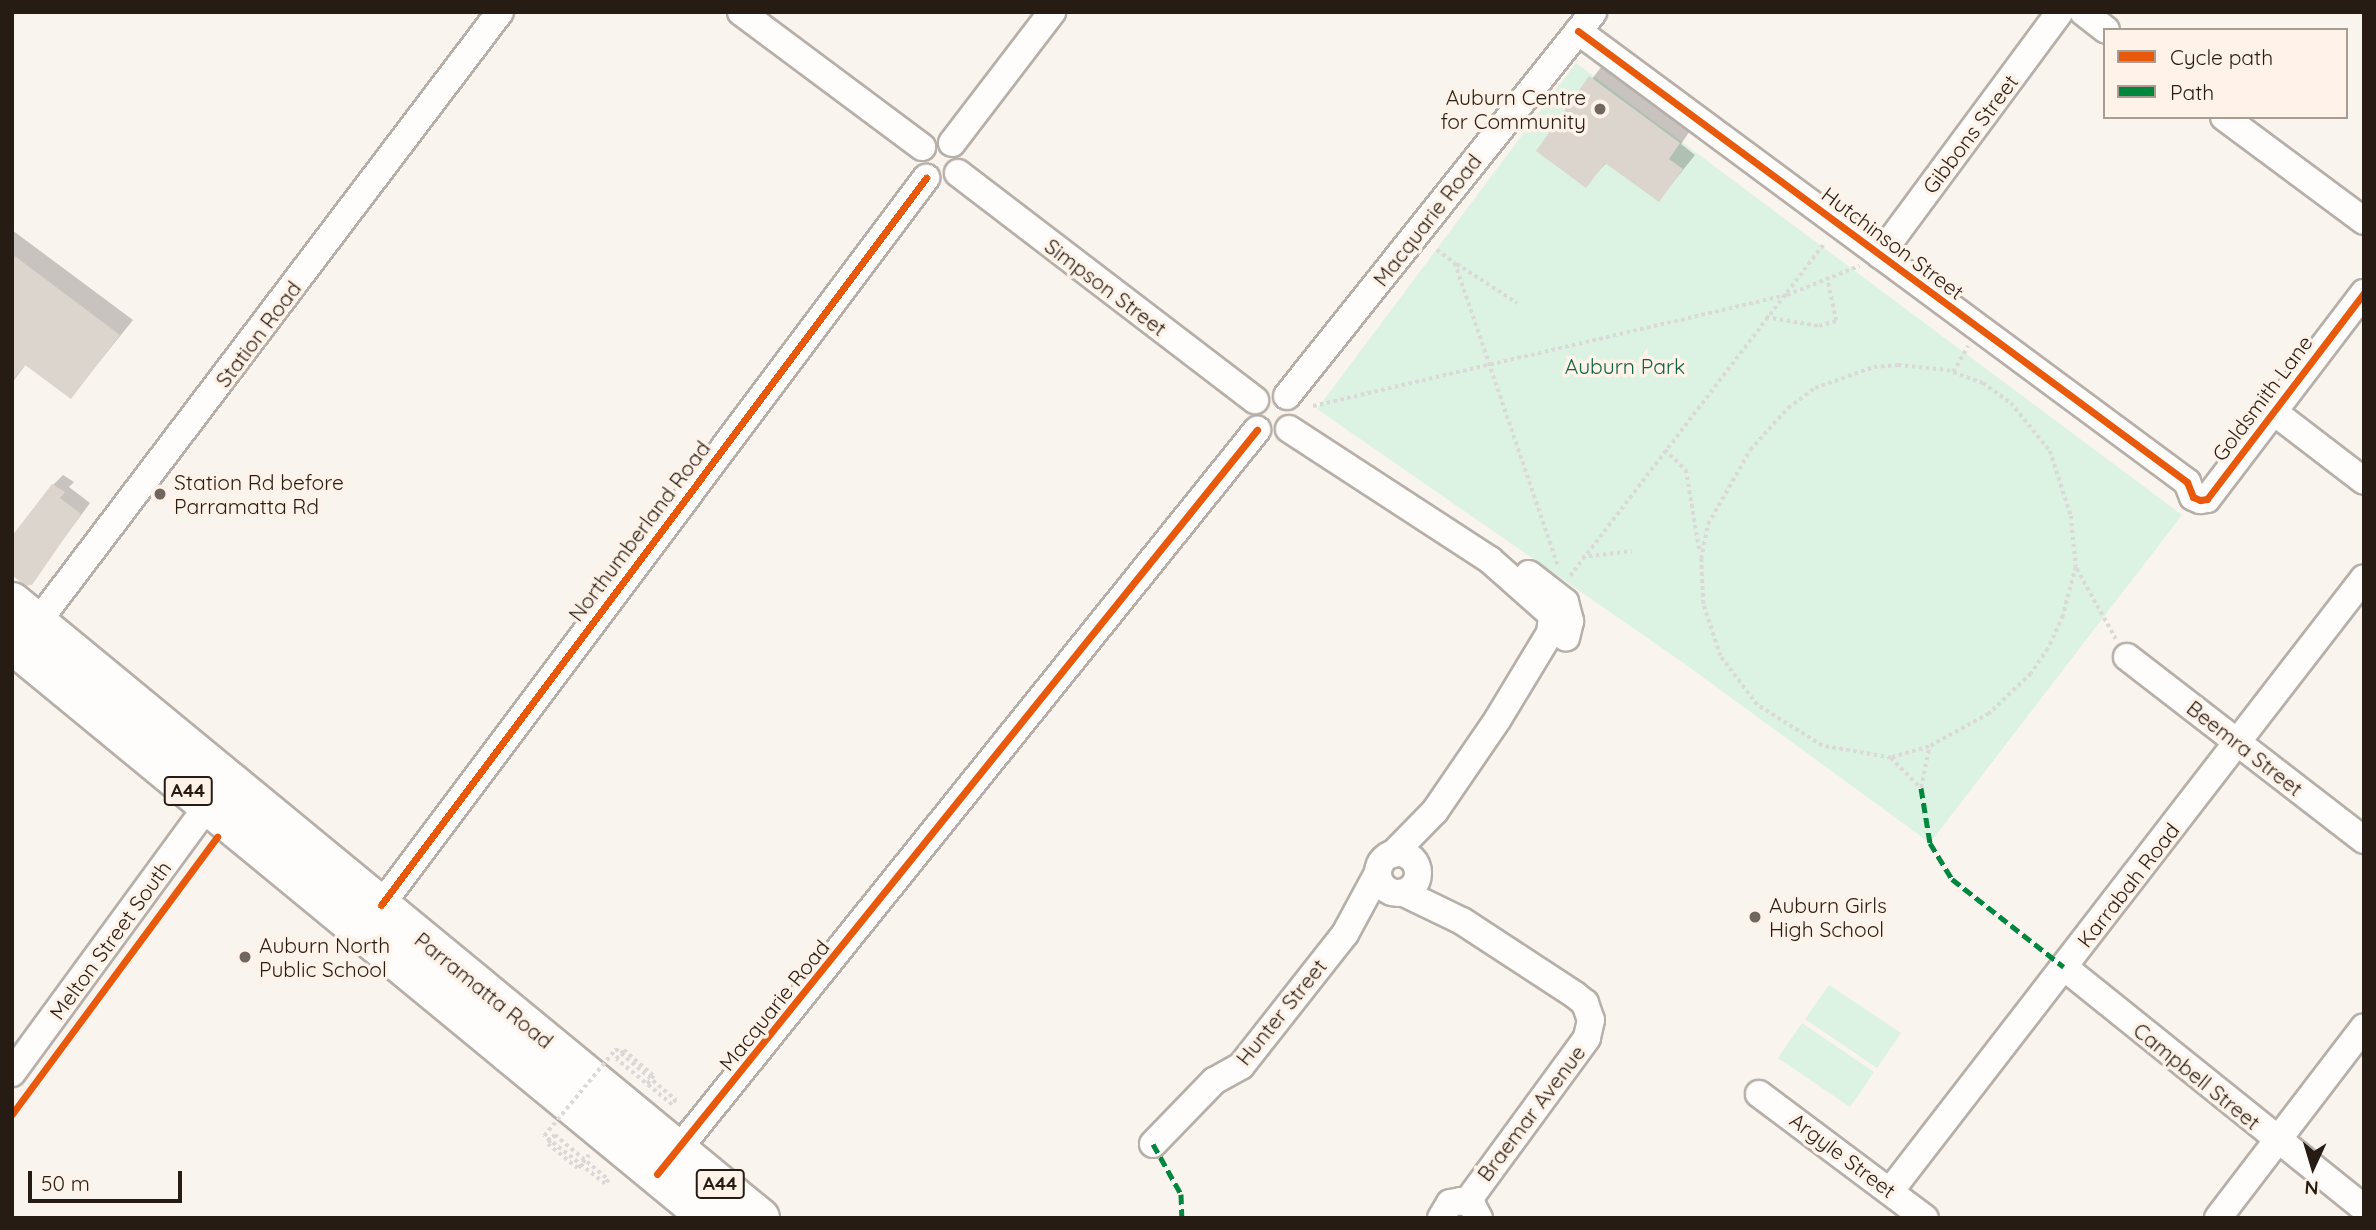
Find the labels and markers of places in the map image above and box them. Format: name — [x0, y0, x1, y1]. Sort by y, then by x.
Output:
place label: Auburn Centre for Community — [1440, 84, 1586, 134]
marker: Auburn Centre for Community — [1592, 101, 1608, 117]
place label: Station Rd before Parramatta Rd — [174, 469, 344, 519]
marker: Station Rd before Parramatta Rd — [152, 486, 168, 502]
place label: Auburn Girls High School — [1769, 892, 1887, 942]
marker: Auburn Girls High School — [1747, 909, 1763, 925]
place label: Auburn North Public School — [259, 932, 390, 982]
marker: Auburn North Public School — [237, 949, 253, 965]

